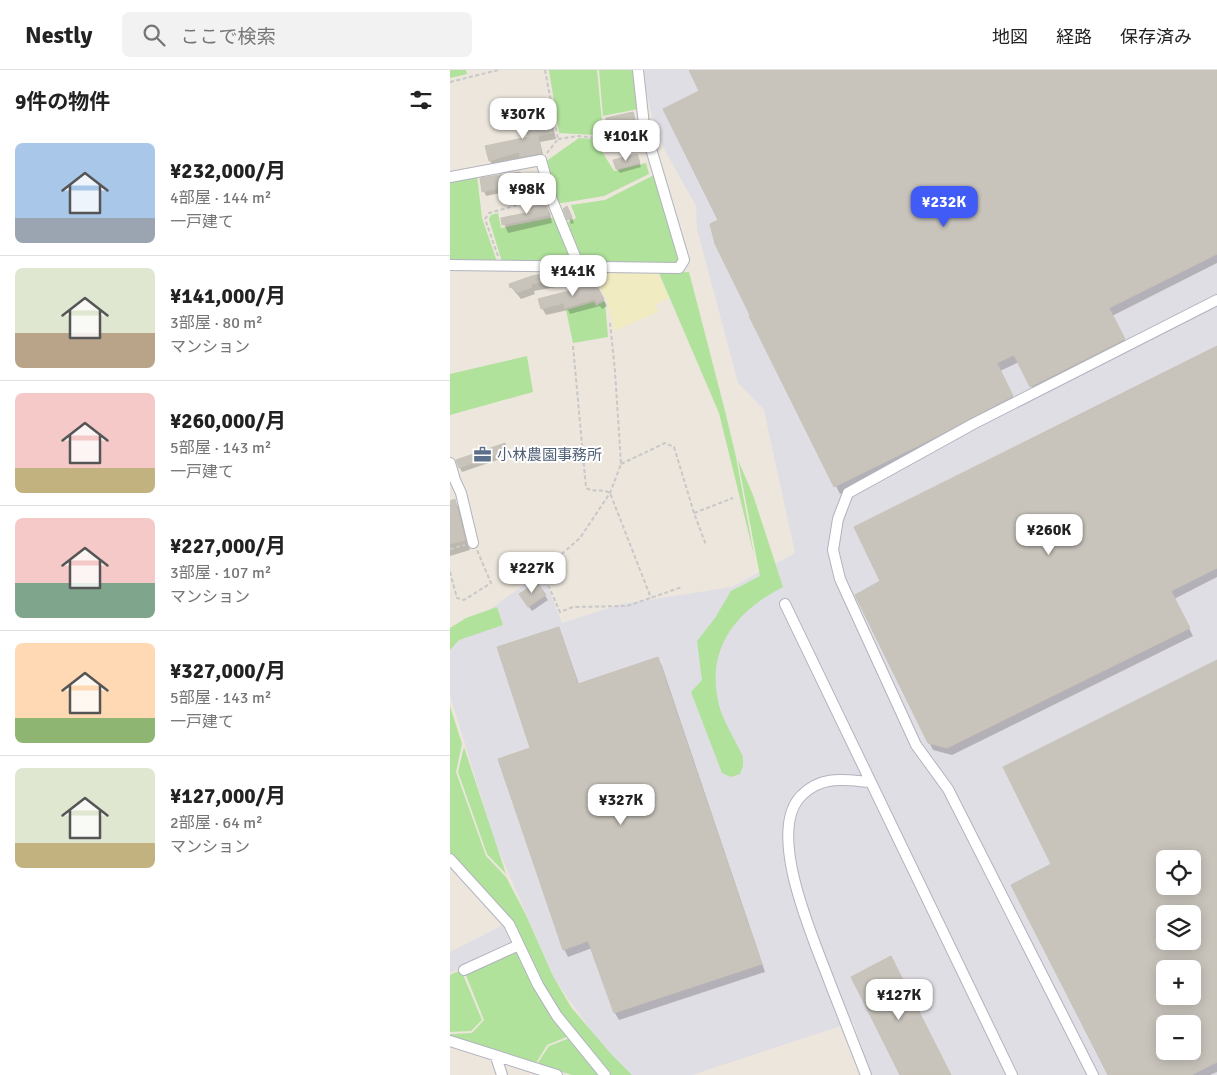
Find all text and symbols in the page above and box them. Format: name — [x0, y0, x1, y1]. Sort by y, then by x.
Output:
search box — [122, 12, 472, 57]
text: Nestly — [25, 20, 92, 50]
icon: search — [140, 21, 168, 49]
text: ここで検索 — [180, 25, 275, 49]
text: 地図 — [992, 26, 1028, 48]
text: 経路 — [1056, 26, 1092, 48]
text: 保存済み — [1120, 26, 1192, 48]
icon: filters — [407, 86, 435, 114]
text: 9件の物件 — [15, 89, 110, 115]
pin: ¥307K — [488, 98, 558, 140]
text: ¥307K — [501, 104, 545, 124]
pin: ¥101K — [591, 119, 661, 162]
text: ¥101K — [604, 126, 648, 146]
text: ¥232,000/月 — [170, 158, 286, 184]
icon: home — [55, 163, 115, 223]
pin: ¥98K — [497, 172, 557, 215]
text: ¥98K — [509, 179, 545, 199]
pin: ¥232K — [909, 186, 979, 228]
text: 4部屋 · 144 m² — [170, 188, 271, 208]
text: ¥232K — [922, 192, 966, 212]
text: 一戸建て — [170, 212, 234, 232]
pin: ¥141K — [538, 254, 608, 297]
text: ¥141K — [551, 261, 595, 281]
text: ¥141,000/月 — [170, 283, 286, 309]
icon: home — [55, 288, 115, 348]
text: 3部屋 · 80 m² — [170, 313, 263, 333]
text: マンション — [170, 337, 250, 357]
text: ¥260,000/月 — [170, 408, 286, 434]
icon: home — [55, 413, 115, 473]
text: 5部屋 · 143 m² — [170, 438, 271, 458]
office icon: 小林農園事務所 — [473, 445, 493, 465]
place label: 小林農園事務所 — [497, 446, 602, 464]
text: 一戸建て — [170, 462, 234, 482]
pin: ¥260K — [1014, 514, 1084, 556]
text: ¥260K — [1027, 520, 1071, 540]
text: ¥227,000/月 — [170, 533, 286, 559]
icon: home — [55, 538, 115, 598]
pin: ¥227K — [497, 552, 567, 594]
text: ¥227K — [510, 558, 554, 578]
text: 3部屋 · 107 m² — [170, 563, 271, 583]
text: マンション — [170, 587, 250, 607]
text: ¥327,000/月 — [170, 658, 286, 684]
icon: home — [55, 663, 115, 723]
text: 5部屋 · 143 m² — [170, 688, 271, 708]
text: 一戸建て — [170, 712, 234, 732]
text: ¥127,000/月 — [170, 783, 286, 809]
pin: ¥327K — [586, 784, 656, 826]
icon: home — [55, 788, 115, 848]
text: ¥327K — [599, 790, 643, 810]
text: 2部屋 · 64 m² — [170, 813, 263, 833]
text: マンション — [170, 837, 250, 857]
map controls — [1156, 850, 1201, 1060]
button: locate — [1156, 850, 1201, 895]
button: layers — [1156, 905, 1201, 950]
button: + — [1156, 960, 1201, 1005]
pin: ¥127K — [864, 978, 934, 1021]
text: ¥127K — [877, 985, 921, 1005]
button: − — [1156, 1015, 1201, 1060]

